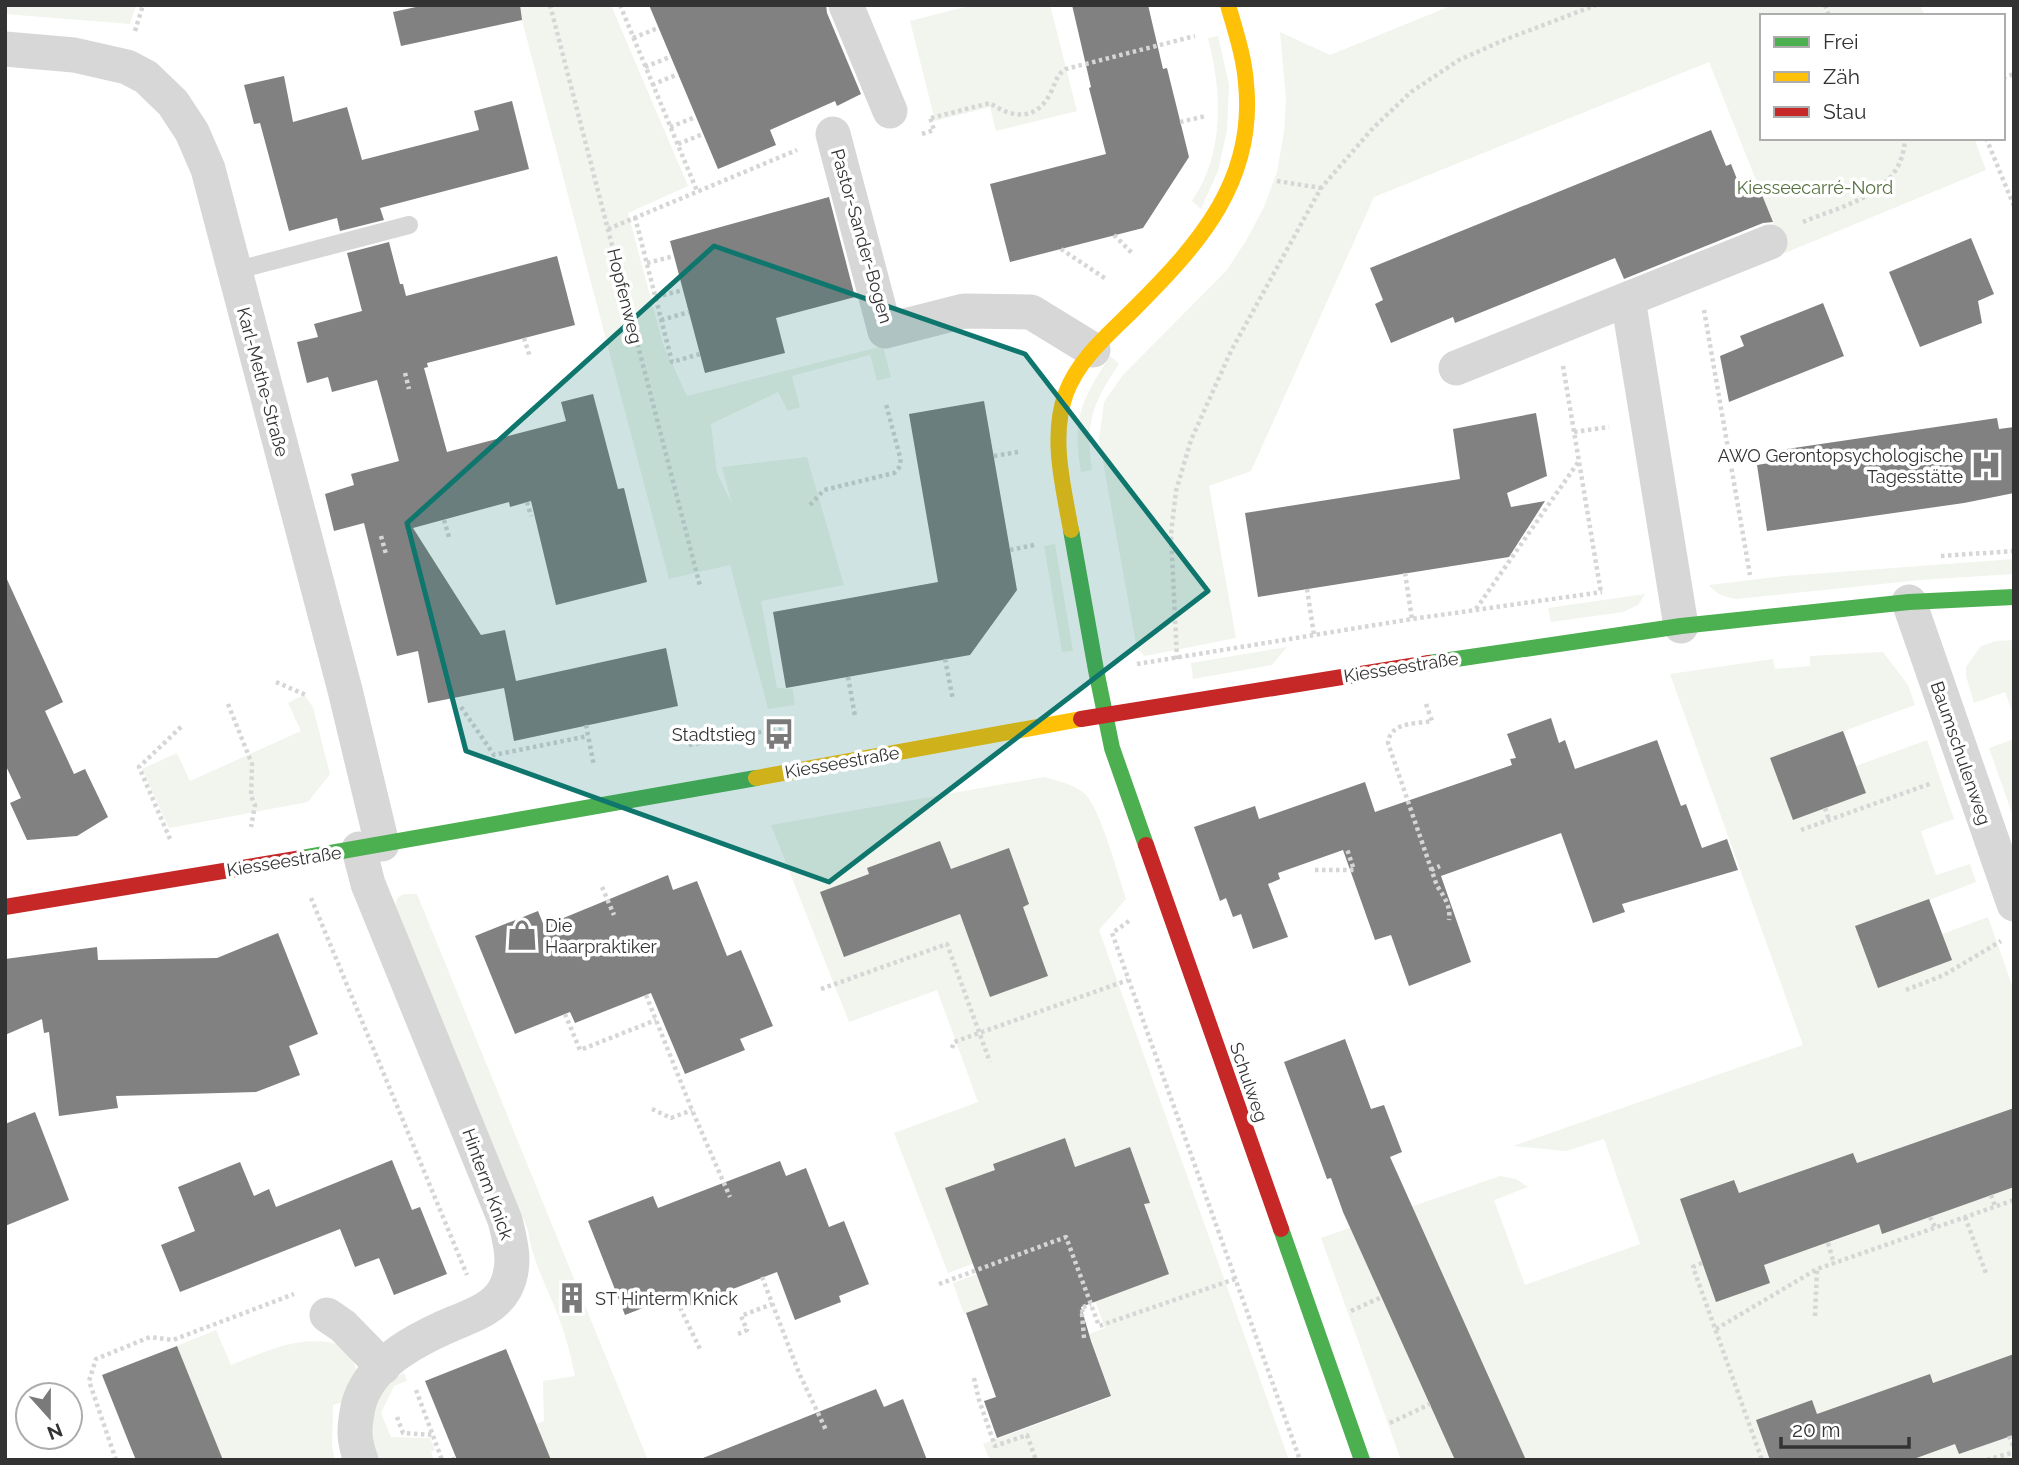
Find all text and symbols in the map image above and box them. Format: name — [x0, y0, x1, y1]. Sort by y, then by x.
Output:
legend — [1760, 14, 2005, 140]
text: Frei — [1823, 29, 1859, 54]
text: Zäh — [1823, 64, 1860, 89]
text: Stau — [1823, 99, 1867, 124]
street label: Pastor-Sander-Bogen — [827, 146, 897, 326]
park label: Kiesseecarré-Nord — [1737, 177, 1893, 198]
street label: Hopfenweg — [603, 246, 647, 346]
street label: Karl-Methe-Straße — [233, 305, 293, 460]
place label: AWO Gerontopsychologische Tagesstätte — [1718, 445, 1963, 487]
hospital icon: AWO Gerontopsychologische Tagesstätte — [1969, 448, 2003, 482]
street label: Kiesseestraße — [1342, 647, 1460, 686]
street label: Baumschulenweg — [1927, 678, 1995, 828]
bus stop icon: Stadtstieg — [762, 717, 796, 751]
place label: Stadtstieg — [672, 724, 756, 745]
street label: Kiesseestraße — [783, 742, 901, 782]
street label: Kiesseestraße — [225, 841, 343, 880]
place label: Die Haarpraktiker — [545, 915, 657, 957]
shop icon: Die Haarpraktiker — [505, 918, 539, 952]
street label: Schulweg — [1226, 1040, 1272, 1124]
street label: Hinterm Knick — [458, 1125, 518, 1243]
building icon: ST Hinterm Knick — [555, 1281, 589, 1315]
place label: ST Hinterm Knick — [595, 1288, 738, 1309]
north arrow — [14, 1381, 84, 1451]
scale bar — [1781, 1406, 1909, 1450]
text: 20 m — [1792, 1417, 1840, 1442]
text: N — [44, 1419, 66, 1445]

